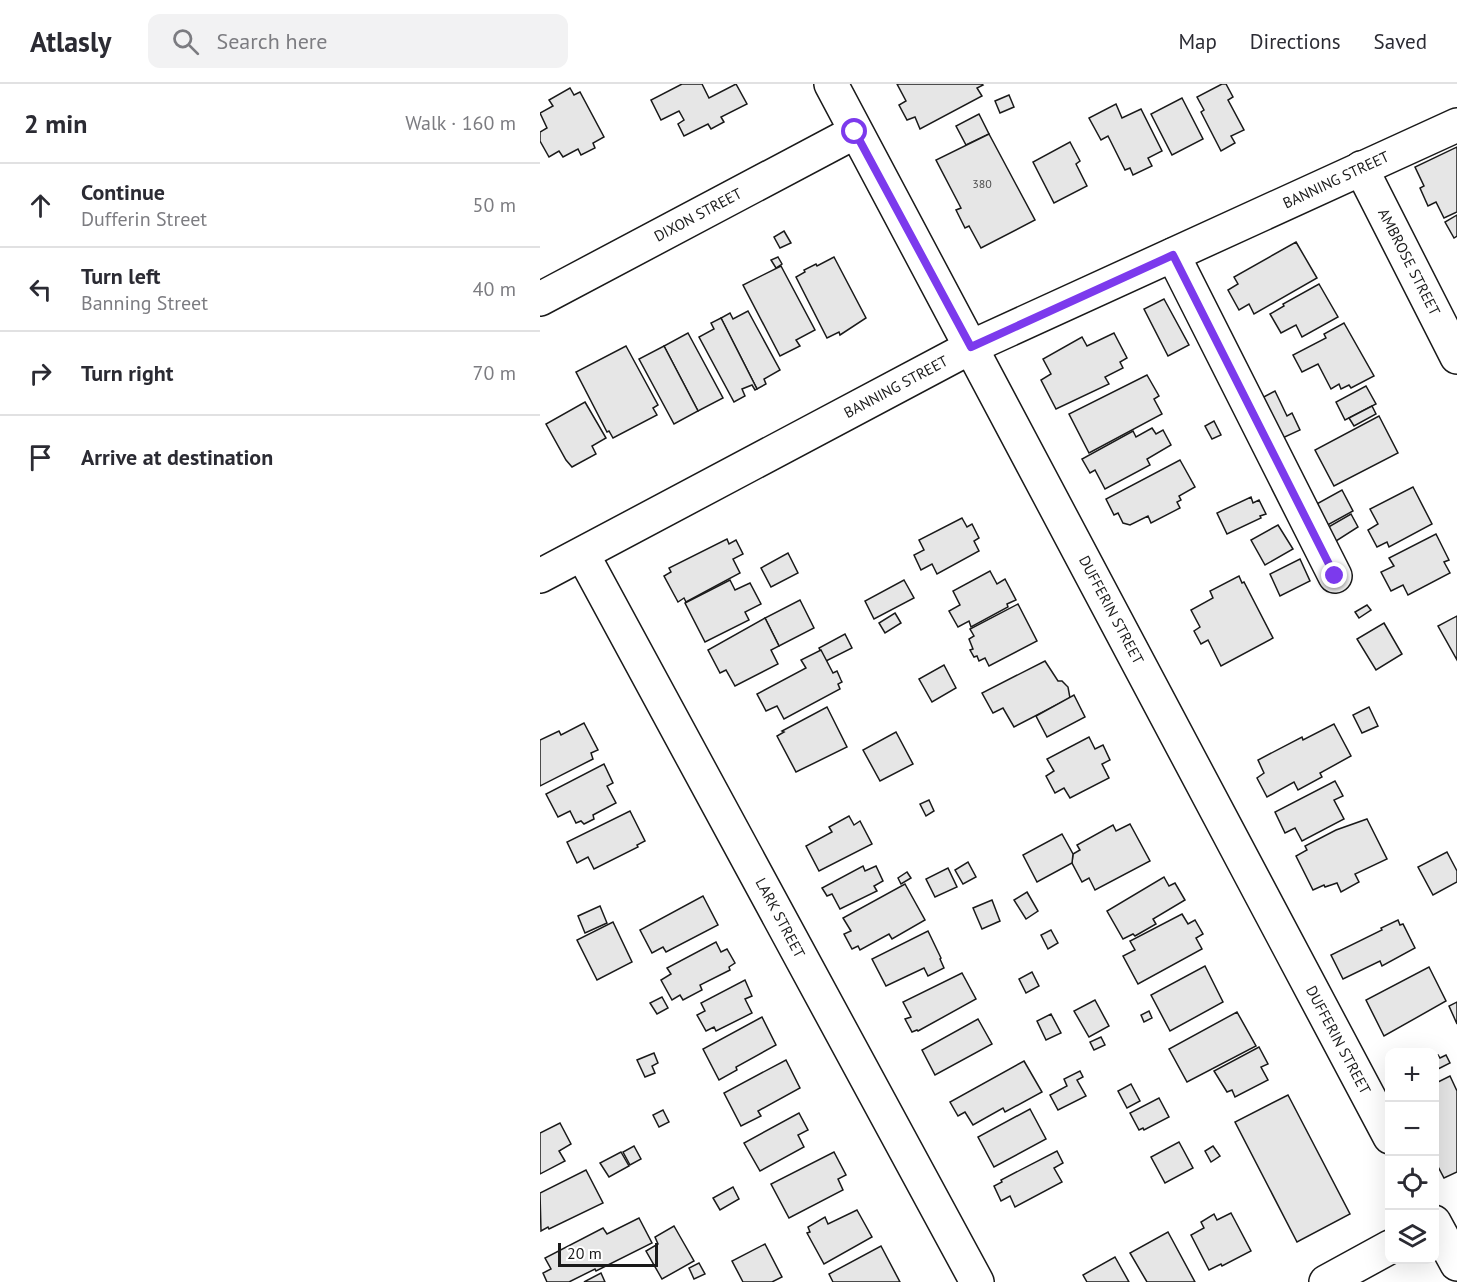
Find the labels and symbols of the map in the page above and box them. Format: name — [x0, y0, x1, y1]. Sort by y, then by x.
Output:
route start — [841, 118, 867, 144]
street label: BANNING STREET — [1280, 146, 1393, 212]
house number: 380 — [972, 176, 992, 191]
street label: DIXON STREET — [651, 183, 746, 246]
street label: AMBROSE STREET — [1374, 205, 1445, 319]
street label: BANNING STREET — [841, 351, 952, 422]
street label: DUFFERIN STREET — [1075, 552, 1148, 668]
route end — [1321, 562, 1347, 588]
street label: LARK STREET — [751, 875, 810, 962]
street label: DUFFERIN STREET — [1302, 982, 1375, 1098]
scale bar — [558, 1240, 658, 1268]

